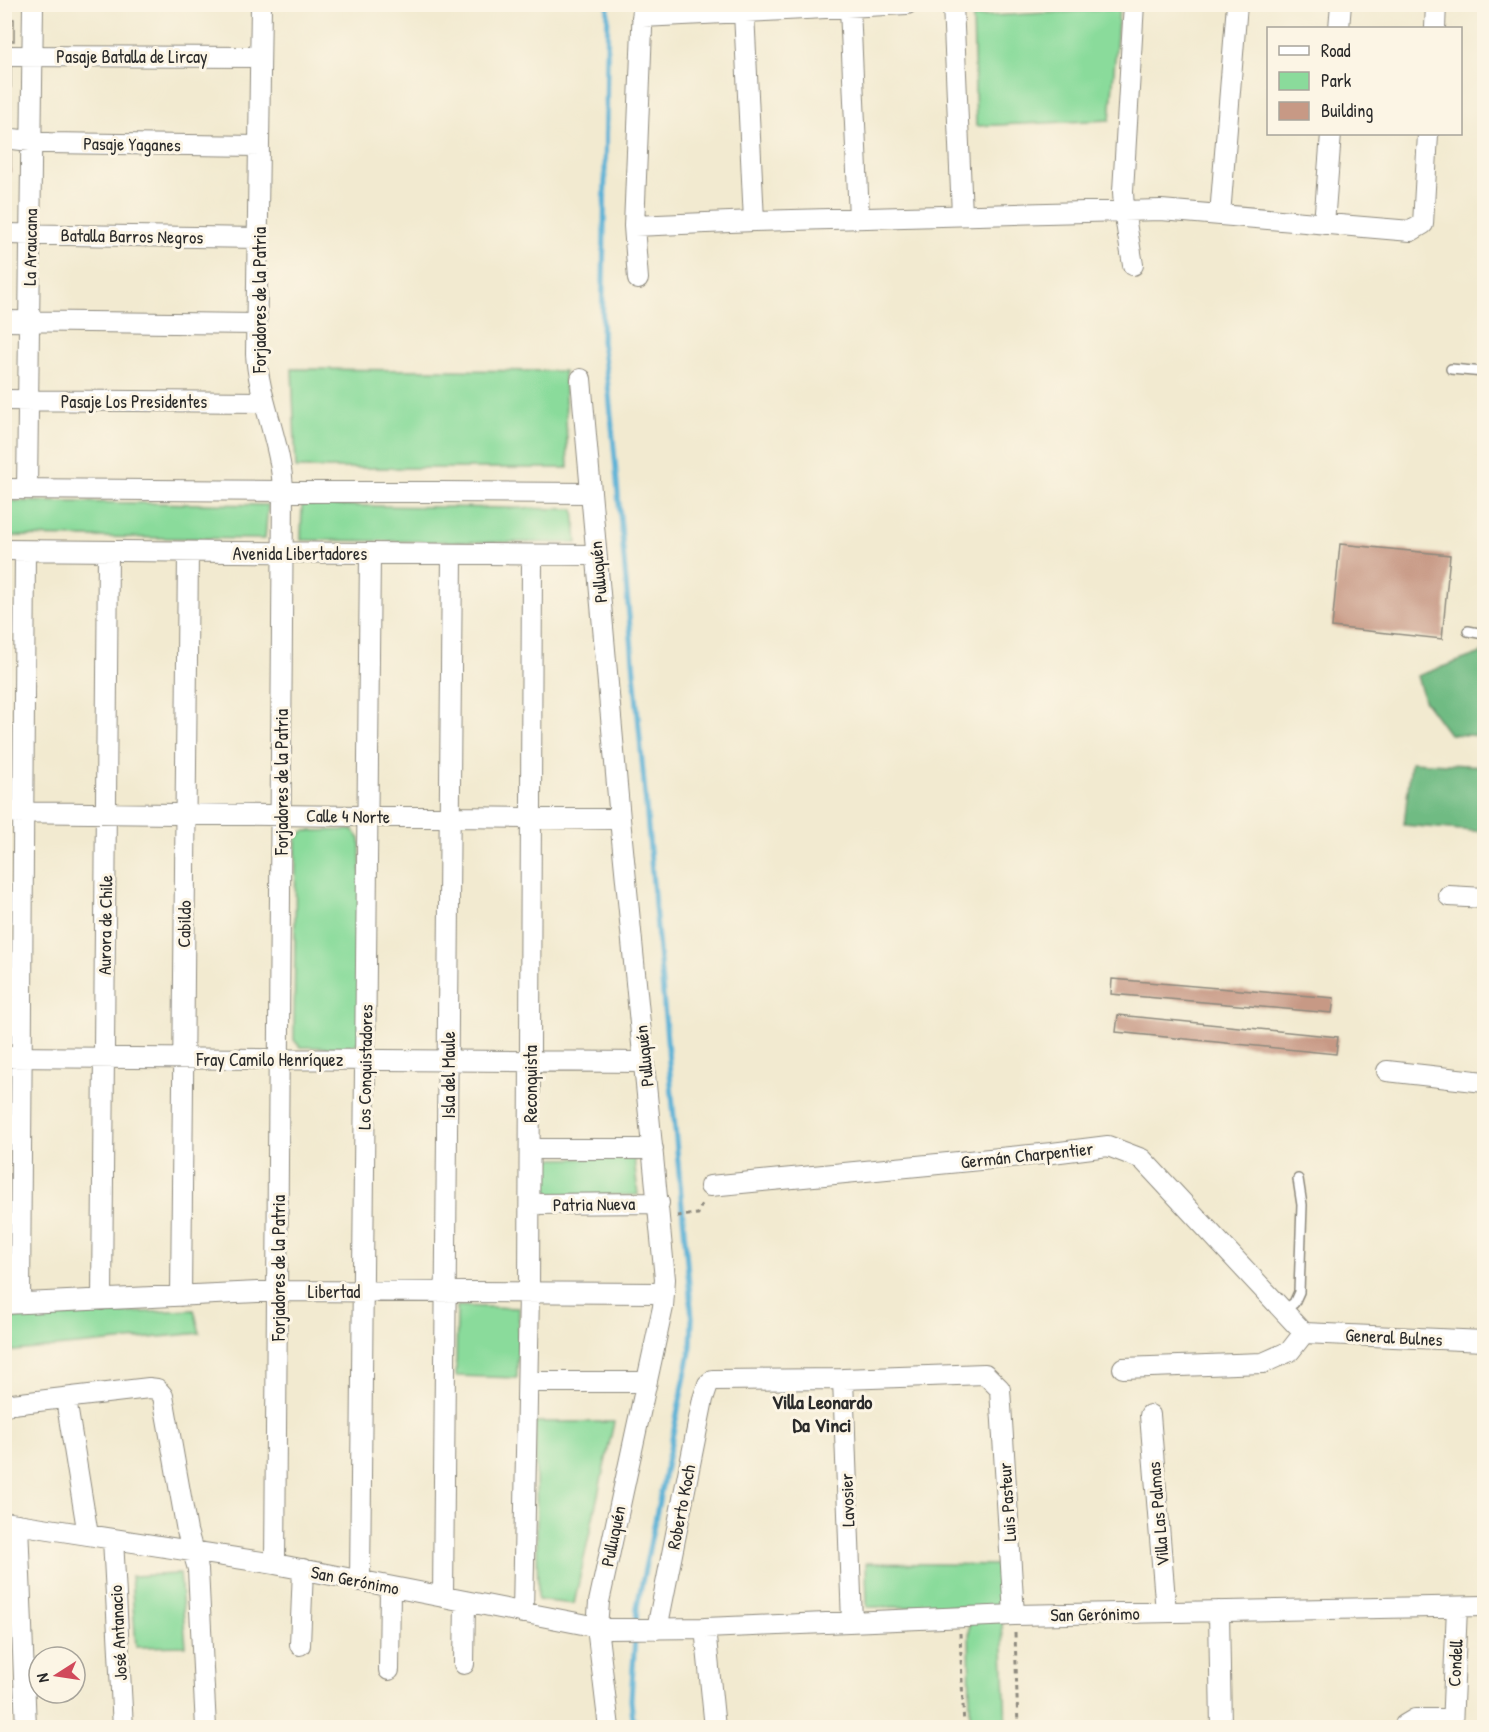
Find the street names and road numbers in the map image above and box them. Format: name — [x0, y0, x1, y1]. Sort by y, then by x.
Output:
street label: Pasaje Batalla de Lircay — [56, 44, 208, 69]
street label: Pasaje Yaganes — [83, 131, 181, 157]
street label: La Araucana — [17, 208, 43, 286]
street label: Batalla Barros Negros — [60, 222, 204, 250]
street label: Forjadores de la Patria — [247, 227, 272, 374]
street label: Pasaje Los Presidentes — [61, 389, 207, 414]
street label: Pulluquén — [583, 540, 613, 604]
street label: Avenida Libertadores — [233, 541, 367, 566]
street label: Forjadores de la Patria — [269, 709, 294, 856]
street label: Calle 4 Norte — [306, 803, 390, 829]
street label: Aurora de Chile — [92, 875, 118, 975]
street label: Cabildo — [171, 900, 197, 948]
street label: Los Conquistadores — [351, 1004, 379, 1130]
street label: Pulluquén — [628, 1024, 660, 1088]
street label: Isla del Maule — [436, 1031, 461, 1119]
street label: Reconquista — [518, 1045, 543, 1123]
street label: Fray Camilo Henríquez — [196, 1047, 344, 1072]
street label: Germán Charpentier — [960, 1136, 1095, 1174]
street label: Patria Nueva — [553, 1191, 635, 1217]
street label: Forjadores de la Patria — [266, 1195, 291, 1342]
street label: Libertad — [308, 1279, 360, 1304]
street label: General Bulnes — [1345, 1322, 1443, 1352]
street label: Villa Las Palmas — [1141, 1461, 1175, 1567]
street label: Roberto Koch — [661, 1462, 702, 1551]
street label: Luis Pasteur — [992, 1462, 1022, 1542]
street label: Lavosier — [834, 1473, 860, 1527]
street label: Pulluquén — [594, 1503, 632, 1569]
street label: San Gerónimo — [309, 1559, 401, 1601]
street label: José Antanacio — [103, 1585, 133, 1681]
street label: San Gerónimo — [1050, 1601, 1140, 1627]
street label: Condell — [1441, 1639, 1469, 1687]

